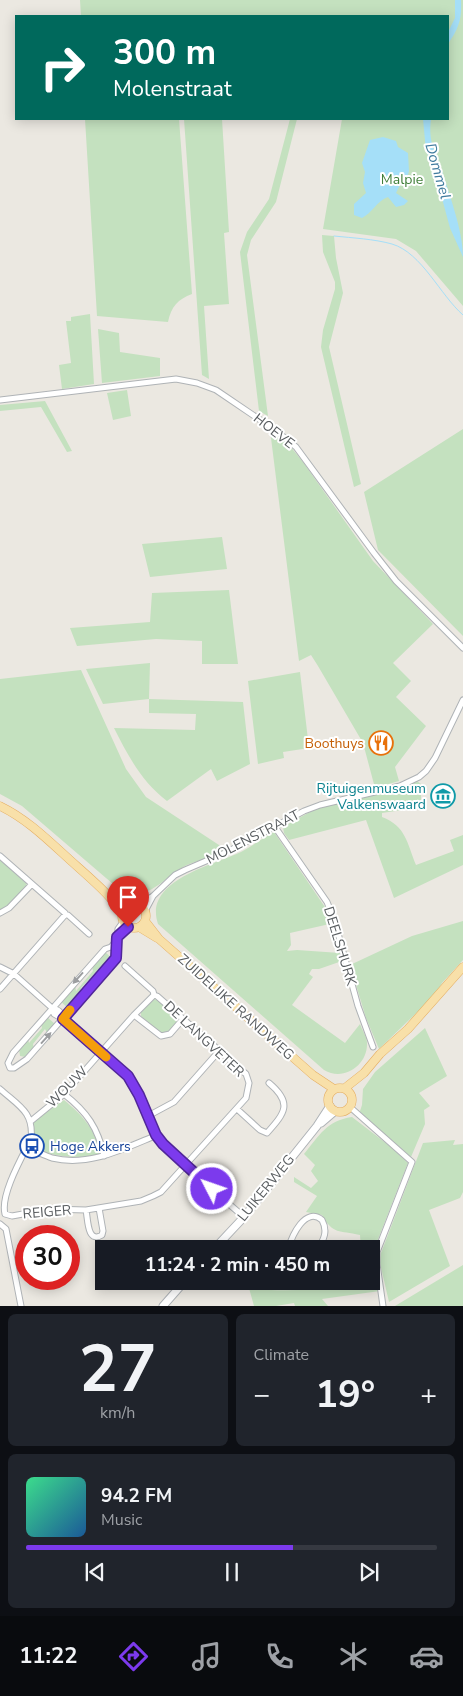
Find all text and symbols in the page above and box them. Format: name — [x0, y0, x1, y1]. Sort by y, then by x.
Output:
text: 300 m — [113, 29, 216, 76]
icon: right — [30, 35, 95, 100]
text: Molenstraat — [113, 74, 232, 104]
water label: Dommel — [420, 141, 456, 201]
park label: Malpie — [381, 170, 423, 189]
street label: HOEVE — [250, 409, 298, 453]
restaurant icon: Boothuys — [368, 730, 394, 756]
place label: Boothuys — [305, 734, 364, 753]
place label: Rijtuigenmuseum Valkenswaard — [317, 779, 426, 814]
museum icon: Rijtuigenmuseum Valkenswaard — [430, 783, 456, 809]
street label: MOLENSTRAAT — [203, 805, 304, 869]
pin — [107, 876, 149, 927]
icon: arrive — [114, 883, 142, 911]
street label: DEELSHURK — [319, 904, 361, 988]
street label: ZUIDELIJKE RANDWEG — [174, 950, 298, 1064]
one-way arrow — [72, 972, 84, 984]
street label: DE LANGVETER — [160, 997, 248, 1081]
one-way arrow — [40, 1032, 51, 1044]
street label: WOUW — [42, 1062, 92, 1112]
bus stop icon: Hoge Akkers — [19, 1133, 45, 1159]
place label: Hoge Akkers — [50, 1137, 131, 1156]
street label: LUIKERWEG — [233, 1151, 299, 1225]
position arrow — [185, 1162, 237, 1214]
street label: REIGER — [22, 1200, 72, 1224]
speed limit sign: 30 — [15, 1225, 80, 1290]
text: 11:24 · 2 min · 450 m — [145, 1252, 330, 1278]
text: 27 — [79, 1325, 157, 1414]
text: Climate — [254, 1344, 309, 1366]
text: 19° — [315, 1369, 375, 1420]
text: − — [254, 1376, 270, 1414]
text: + — [420, 1376, 437, 1414]
text: km/h — [100, 1402, 135, 1424]
text: 94.2 FM — [101, 1483, 172, 1509]
text: Music — [101, 1509, 142, 1531]
icon: previous — [81, 1558, 109, 1586]
icon: pause — [218, 1558, 246, 1586]
icon: next — [355, 1558, 383, 1586]
icon: directions — [116, 1639, 151, 1674]
icon: music — [189, 1639, 224, 1674]
icon: phone — [262, 1639, 297, 1674]
icon: climate — [336, 1639, 371, 1674]
icon: car — [409, 1639, 444, 1674]
text: 11:22 — [19, 1641, 77, 1671]

